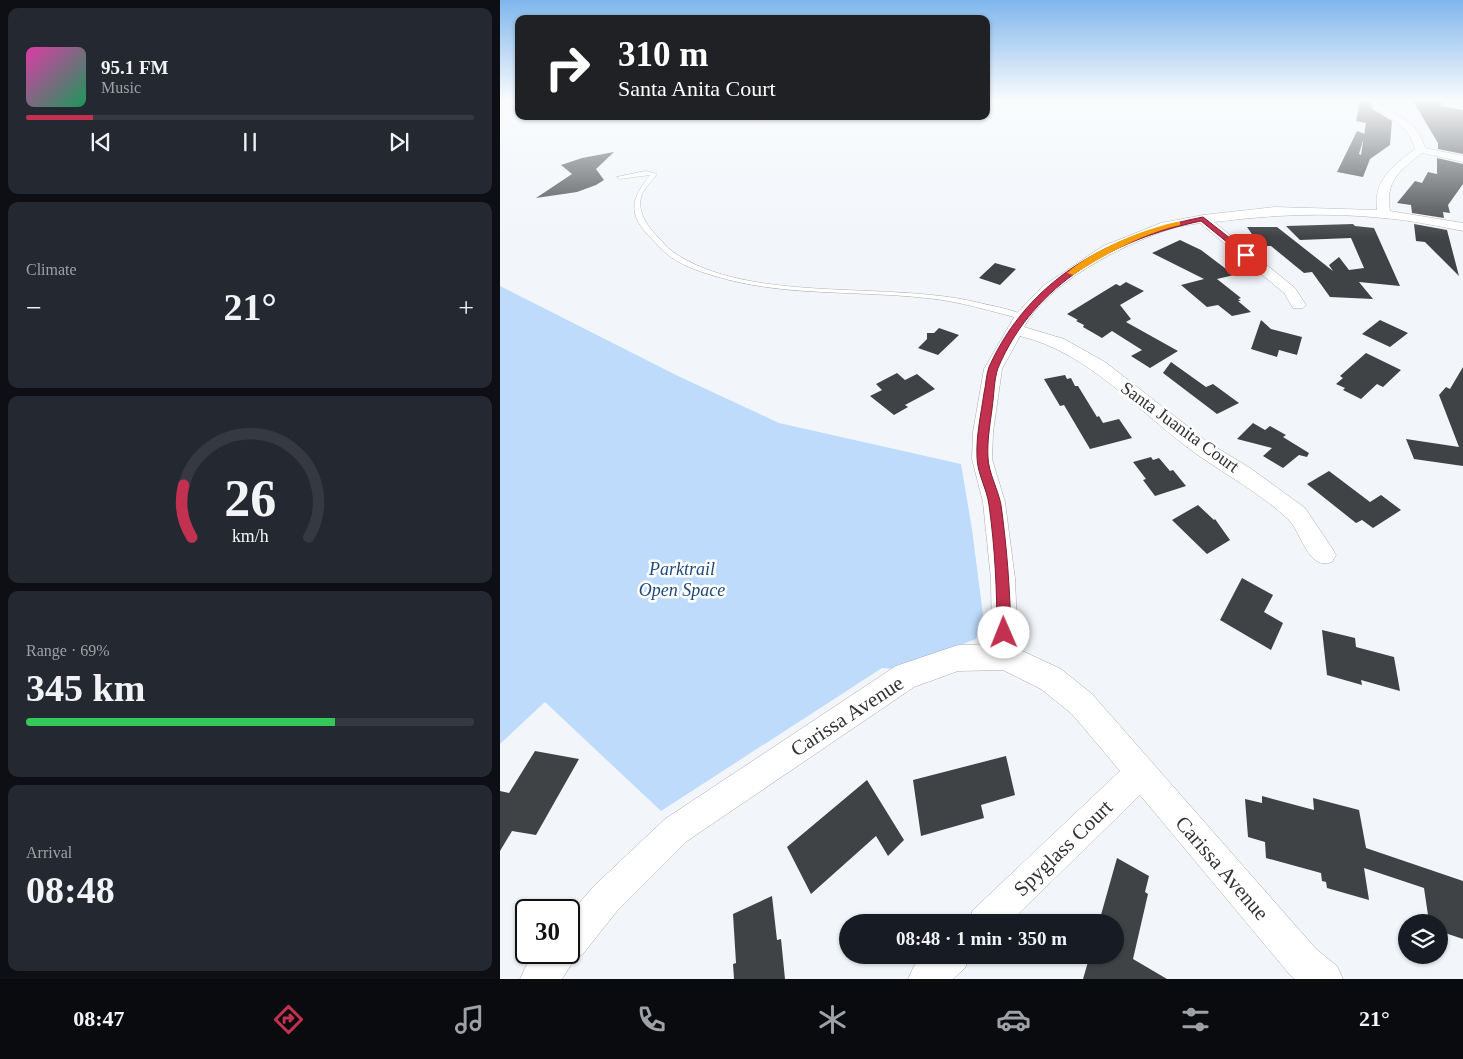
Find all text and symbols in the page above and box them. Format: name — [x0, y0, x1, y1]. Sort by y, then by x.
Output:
icon: right — [535, 35, 600, 100]
text: 310 m — [618, 35, 708, 74]
text: 95.1 FM — [101, 57, 169, 78]
text: Santa Anita Court — [618, 76, 776, 101]
text: Music — [101, 79, 141, 96]
icon: previous — [87, 128, 115, 156]
icon: pause — [236, 128, 264, 156]
icon: next — [385, 128, 413, 156]
pin — [1225, 234, 1267, 276]
icon: arrive — [1232, 241, 1260, 269]
text: Climate — [26, 261, 77, 278]
text: 21° — [223, 286, 277, 328]
text: − — [26, 292, 42, 323]
text: + — [458, 292, 474, 323]
street label: Santa Juanita Court — [1117, 377, 1243, 477]
text: 26 — [224, 470, 276, 527]
text: km/h — [232, 526, 268, 546]
park label: Parktrail Open Space — [639, 559, 725, 600]
position arrow — [977, 606, 1029, 658]
text: Range · 69% — [26, 642, 110, 659]
text: 345 km — [26, 667, 145, 709]
street label: Carissa Avenue — [786, 671, 908, 761]
street label: Spyglass Court — [1009, 795, 1117, 901]
street label: Carissa Avenue — [1170, 811, 1274, 925]
text: Arrival — [26, 844, 72, 861]
text: 08:48 — [26, 869, 115, 911]
speed limit sign: 30 — [515, 899, 580, 964]
map controls — [1398, 914, 1448, 964]
button: layers — [1398, 914, 1448, 964]
text: 08:48 · 1 min · 350 m — [896, 928, 1067, 949]
icon: directions — [271, 1002, 306, 1037]
icon: music — [452, 1002, 487, 1037]
icon: phone — [634, 1002, 669, 1037]
icon: climate — [815, 1002, 850, 1037]
icon: car — [996, 1002, 1031, 1037]
icon: filters — [1178, 1002, 1213, 1037]
text: 08:47 — [73, 1006, 125, 1031]
text: 21° — [1359, 1006, 1390, 1031]

